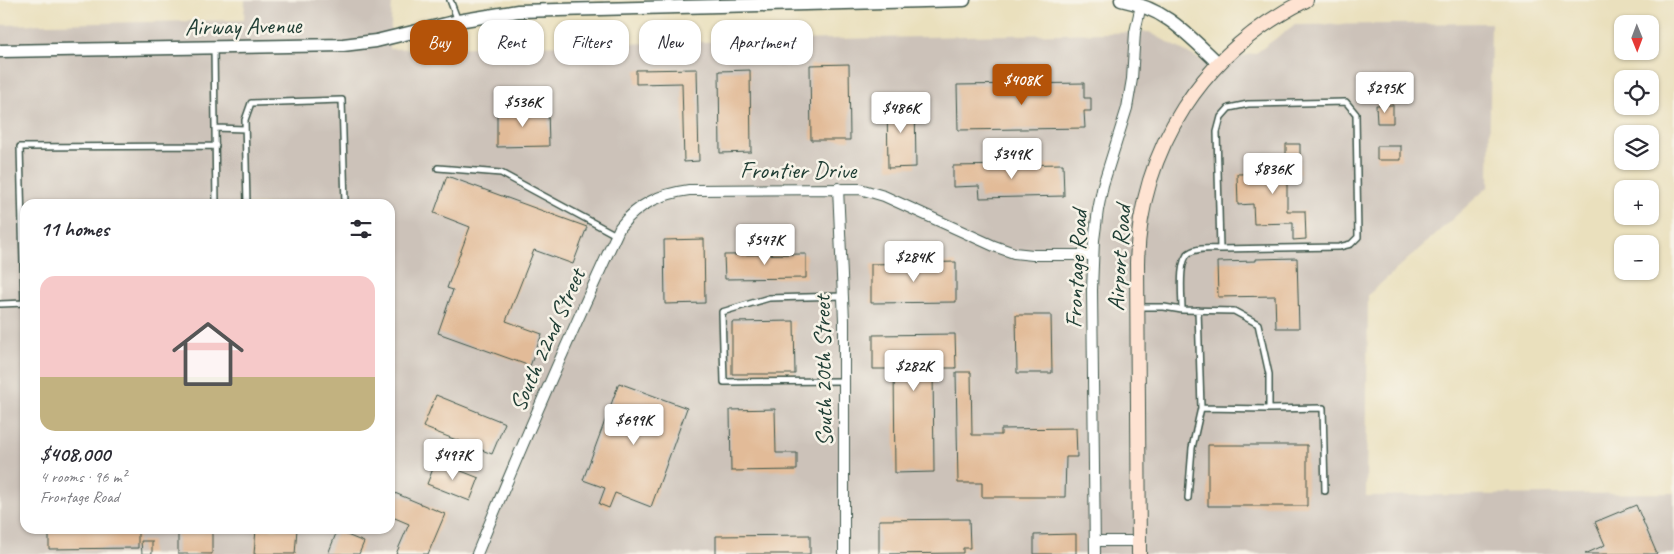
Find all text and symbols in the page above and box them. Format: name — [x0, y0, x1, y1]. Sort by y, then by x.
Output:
street label: Airway Avenue — [185, 10, 304, 42]
north arrow — [1614, 15, 1659, 60]
map controls — [1614, 15, 1659, 280]
chip: Buy — [410, 20, 468, 65]
chip: Rent — [478, 20, 544, 65]
chip: Filters — [554, 20, 629, 65]
chip: New — [639, 20, 701, 65]
chip: Apartment — [711, 20, 813, 65]
pin: $408K — [987, 64, 1057, 106]
text: $408K — [1004, 70, 1040, 90]
button: locate — [1614, 70, 1659, 115]
pin: $295K — [1350, 72, 1420, 114]
text: $295K — [1367, 78, 1403, 98]
pin: $536K — [488, 86, 558, 128]
text: $536K — [504, 92, 542, 112]
pin: $486K — [866, 92, 936, 134]
text: $486K — [882, 98, 920, 118]
button: layers — [1614, 125, 1659, 170]
pin: $349K — [977, 138, 1047, 180]
text: $349K — [994, 144, 1030, 164]
pin: $836K — [1238, 152, 1308, 195]
street label: Frontier Drive — [740, 155, 858, 185]
text: $836K — [1254, 159, 1292, 179]
button: + — [1614, 180, 1659, 225]
street label: Airport Road — [1100, 200, 1138, 312]
street label: Frontage Road — [1058, 206, 1094, 329]
icon: filters — [347, 215, 375, 243]
text: 11 homes — [40, 216, 109, 242]
pin: $547K — [730, 224, 800, 266]
text: $547K — [747, 230, 783, 250]
button: − — [1614, 235, 1659, 280]
pin: $284K — [879, 240, 949, 283]
text: $284K — [896, 247, 932, 267]
street label: South 22nd Street — [502, 262, 593, 416]
street label: South 20th Street — [807, 293, 839, 447]
icon: home — [163, 309, 253, 399]
pin: $282K — [879, 350, 949, 392]
text: $282K — [896, 356, 932, 376]
pin: $699K — [599, 404, 669, 446]
text: $699K — [616, 410, 652, 430]
pin: $497K — [418, 438, 488, 481]
text: $408,000 — [40, 441, 110, 467]
text: $497K — [435, 445, 471, 465]
text: 4 rooms · 96 m² — [40, 467, 126, 487]
text: Frontage Road — [40, 487, 119, 507]

